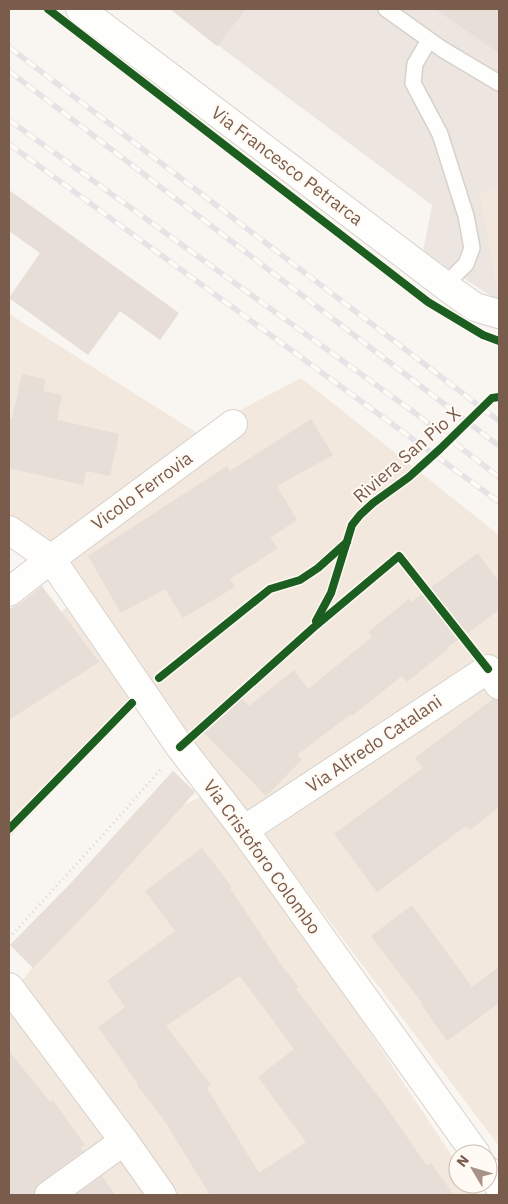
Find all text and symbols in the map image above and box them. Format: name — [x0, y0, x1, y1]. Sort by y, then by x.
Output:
street label: Via Francesco Petrarca — [207, 101, 368, 230]
street label: Riviera San Pio X — [348, 402, 465, 508]
street label: Vicolo Ferrovia — [87, 446, 197, 535]
street label: Via Alfredo Catalani — [301, 690, 446, 797]
street label: Via Cristoforo Colombo — [199, 775, 326, 939]
north arrow — [448, 1144, 498, 1194]
text: N — [453, 1151, 473, 1171]

